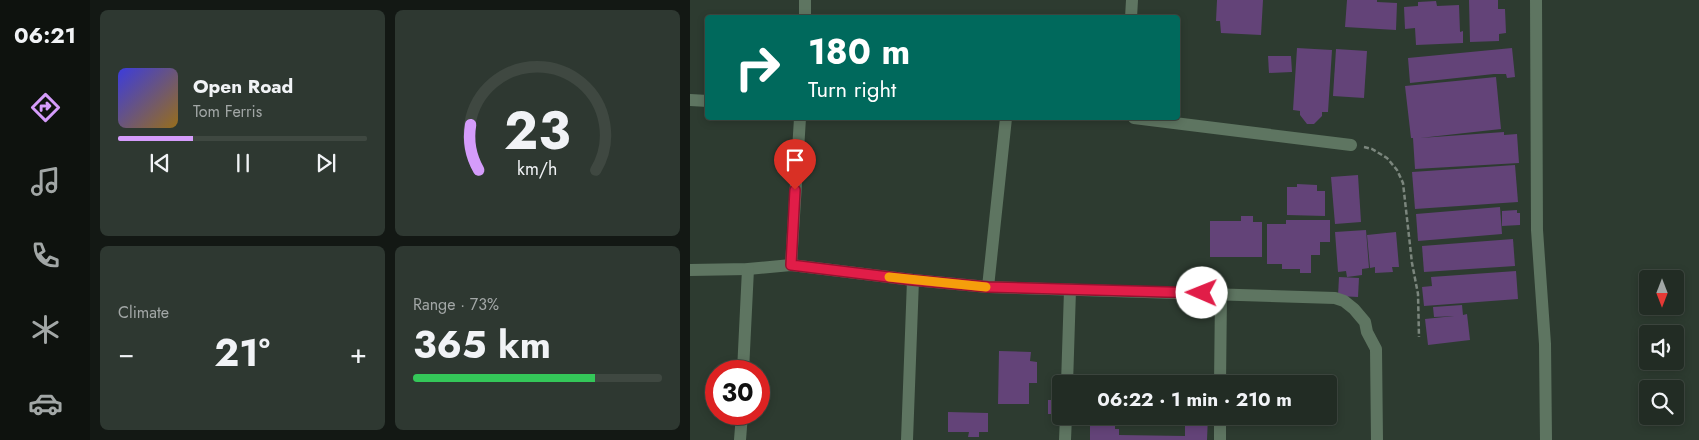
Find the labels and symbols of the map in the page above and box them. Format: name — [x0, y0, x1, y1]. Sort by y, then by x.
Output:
pin — [774, 139, 816, 190]
position arrow — [1175, 266, 1227, 318]
north arrow — [1639, 270, 1684, 315]
speed limit sign: 30 — [705, 360, 770, 425]

